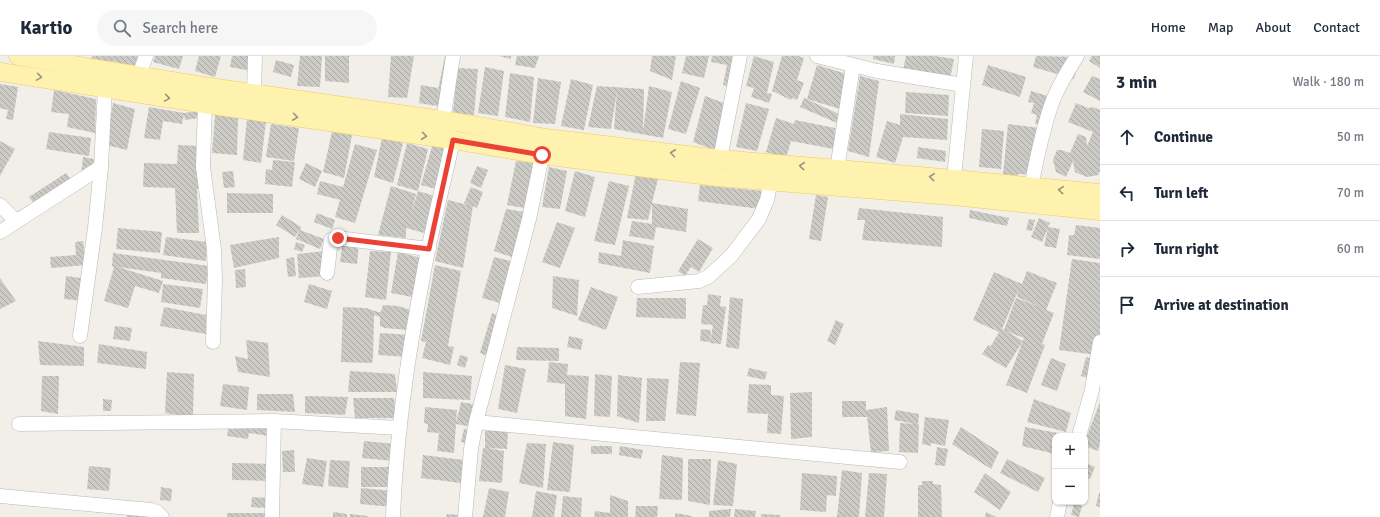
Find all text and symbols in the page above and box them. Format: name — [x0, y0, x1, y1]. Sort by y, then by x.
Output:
search box — [97, 10, 377, 46]
text: Kartio — [20, 16, 73, 40]
icon: search — [111, 17, 133, 39]
text: Search here — [143, 19, 218, 37]
text: Home — [1151, 19, 1186, 36]
text: Map — [1208, 19, 1233, 36]
text: About — [1255, 19, 1291, 36]
text: Contact — [1313, 19, 1360, 36]
one-way arrow — [36, 72, 42, 81]
text: 3 min — [1116, 72, 1157, 93]
text: Walk · 180 m — [1293, 74, 1364, 90]
one-way arrow — [164, 93, 170, 102]
one-way arrow — [292, 112, 299, 121]
icon: ahead — [1116, 126, 1138, 148]
text: Continue — [1154, 128, 1213, 146]
text: 50 m — [1337, 129, 1364, 145]
one-way arrow — [421, 131, 427, 140]
route start — [533, 146, 551, 164]
one-way arrow — [670, 149, 676, 158]
one-way arrow — [799, 161, 805, 170]
one-way arrow — [929, 172, 935, 181]
icon: left — [1116, 182, 1138, 204]
text: Turn left — [1154, 184, 1208, 202]
one-way arrow — [1058, 185, 1064, 194]
text: 70 m — [1337, 185, 1364, 201]
route end — [329, 229, 347, 247]
icon: right — [1116, 238, 1138, 260]
text: Turn right — [1154, 240, 1219, 258]
text: 60 m — [1337, 241, 1364, 257]
icon: arrive — [1116, 294, 1138, 316]
text: Arrive at destination — [1154, 296, 1289, 314]
map controls — [1052, 433, 1088, 505]
button: + — [1052, 433, 1088, 469]
button: − — [1052, 469, 1088, 505]

